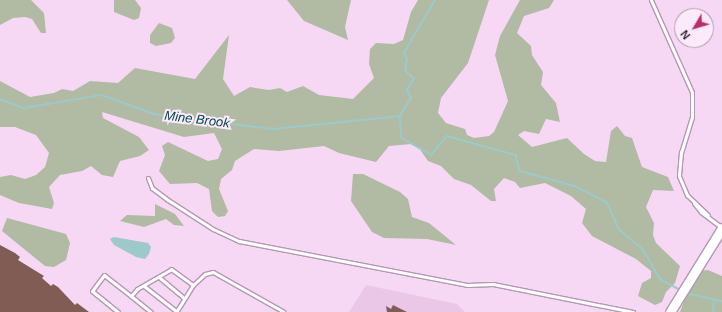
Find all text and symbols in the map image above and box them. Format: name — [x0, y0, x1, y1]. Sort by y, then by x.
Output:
north arrow — [674, 8, 714, 48]
text: N — [678, 28, 693, 42]
water label: Mine Brook — [163, 108, 231, 132]

